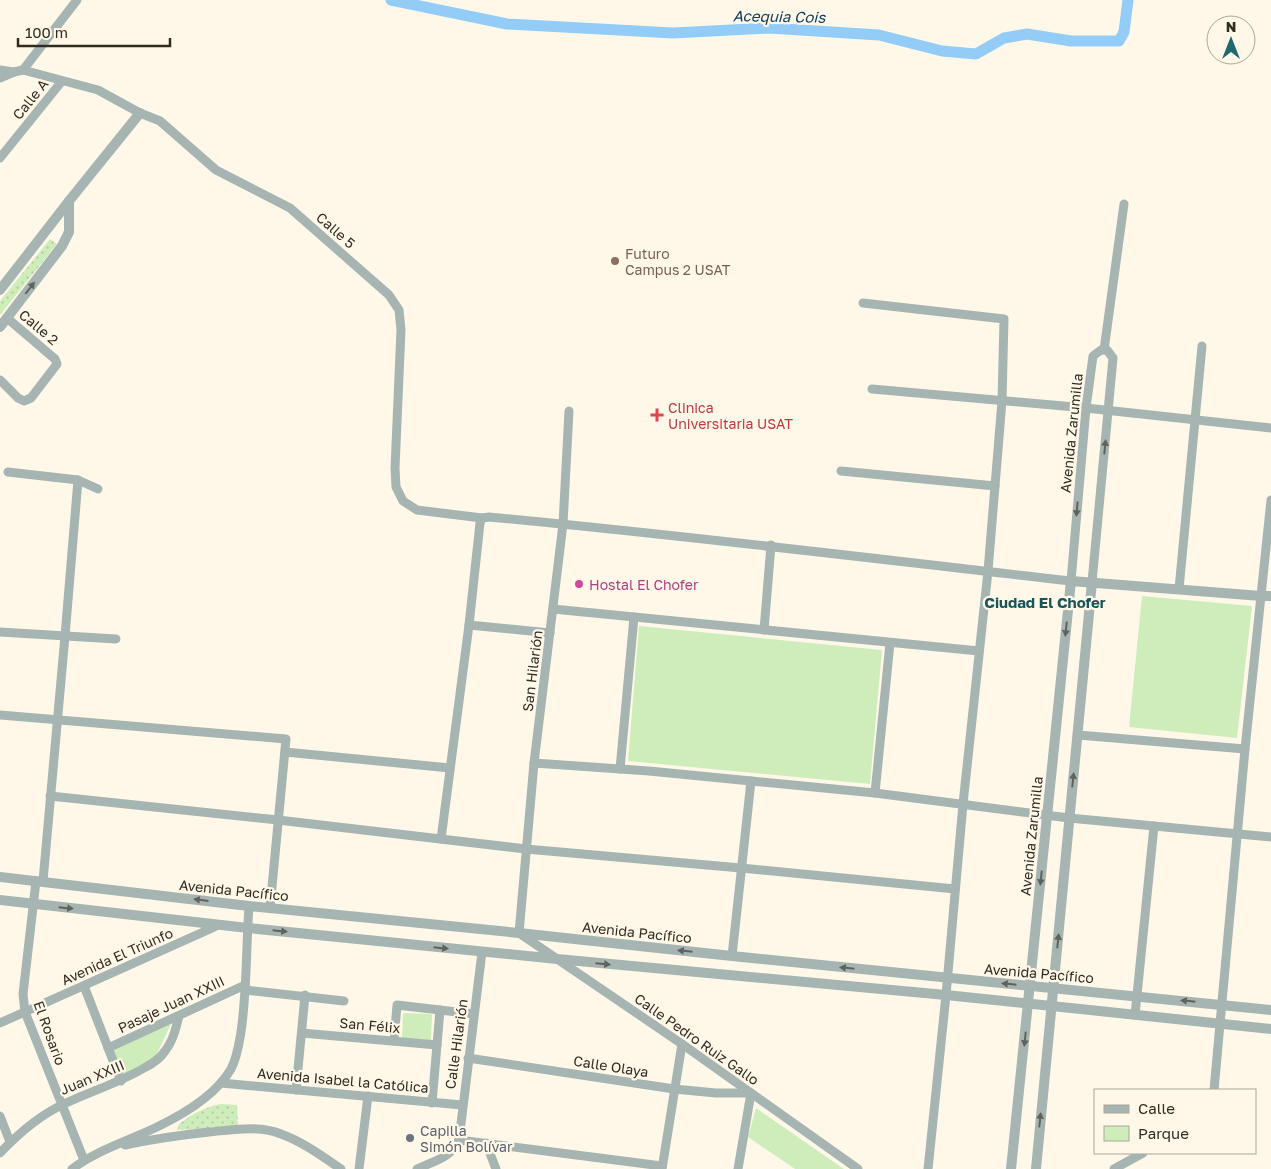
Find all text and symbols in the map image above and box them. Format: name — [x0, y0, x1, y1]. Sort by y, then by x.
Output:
water label: Acequia Cois — [733, 6, 826, 26]
scale bar — [18, 15, 170, 47]
north arrow — [1206, 15, 1256, 65]
text: N — [1226, 18, 1236, 35]
text: 100 m — [25, 23, 68, 41]
street label: Calle A — [9, 75, 52, 123]
street label: Calle 5 — [313, 208, 359, 252]
place label: Futuro Campus 2 USAT — [625, 245, 731, 278]
marker: Futuro Campus 2 USAT — [609, 255, 621, 267]
one-way arrow — [24, 282, 35, 295]
street label: Calle 2 — [16, 306, 62, 348]
street label: Avenida Zarumilla — [1056, 373, 1086, 493]
place label: Clinica Universitaria USAT — [668, 399, 793, 432]
marker: Clinica Universitaria USAT — [650, 408, 664, 422]
one-way arrow — [1102, 438, 1110, 454]
one-way arrow — [1073, 502, 1081, 518]
place label: Hostal El Chofer — [589, 576, 699, 593]
marker: Hostal El Chofer — [573, 578, 585, 590]
district label: Ciudad El Chofer — [984, 593, 1106, 611]
one-way arrow — [1062, 621, 1070, 637]
street label: San Hilarión — [519, 629, 545, 713]
one-way arrow — [1069, 771, 1077, 787]
street label: Avenida Zarumilla — [1016, 776, 1046, 896]
one-way arrow — [1037, 870, 1045, 886]
street label: Avenida Pacífico — [178, 876, 290, 904]
one-way arrow — [193, 896, 209, 904]
one-way arrow — [58, 904, 74, 912]
street label: Avenida Pacífico — [581, 918, 693, 946]
street label: Avenida El Triunfo — [59, 924, 175, 988]
one-way arrow — [272, 927, 288, 935]
one-way arrow — [1054, 933, 1062, 949]
one-way arrow — [434, 944, 450, 952]
one-way arrow — [677, 947, 693, 955]
one-way arrow — [595, 960, 611, 968]
street label: Avenida Pacífico — [983, 960, 1095, 986]
one-way arrow — [839, 964, 855, 972]
street label: Pasaje Juan XXIII — [115, 972, 227, 1036]
one-way arrow — [1000, 980, 1016, 988]
street label: Calle Pedro Ruiz Gallo — [632, 990, 762, 1088]
one-way arrow — [1179, 997, 1195, 1005]
street label: El Rosario — [31, 998, 69, 1068]
street label: Calle Hilarión — [441, 998, 471, 1090]
street label: San Félix — [339, 1014, 402, 1036]
one-way arrow — [1021, 1032, 1029, 1048]
street label: Calle Olaya — [572, 1052, 650, 1080]
street label: Juan XXIII — [57, 1056, 127, 1098]
street label: Avenida Isabel la Católica — [257, 1064, 429, 1096]
legend — [1094, 1089, 1256, 1154]
text: Calle — [1138, 1099, 1175, 1117]
one-way arrow — [1036, 1112, 1044, 1128]
place label: Capilla Simón Bolívar — [420, 1122, 513, 1155]
text: Parque — [1138, 1124, 1189, 1142]
marker: Capilla Simón Bolívar — [404, 1132, 416, 1144]

